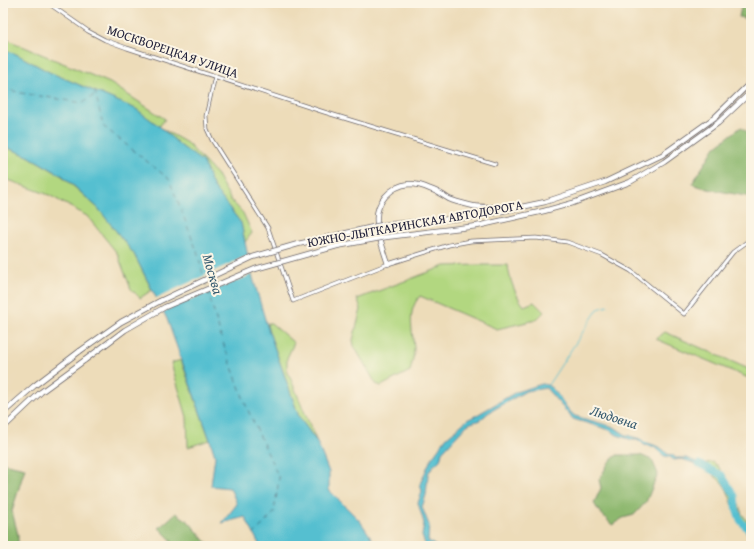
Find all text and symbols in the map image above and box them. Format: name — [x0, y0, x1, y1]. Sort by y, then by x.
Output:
street label: МОСКВОРЕЦКАЯ УЛИЦА — [105, 20, 241, 83]
street label: ЮЖНО-ЛЫТКАРИНСКАЯ АВТОДОРОГА — [306, 195, 524, 252]
water label: Москва — [198, 252, 228, 297]
water label: Людовна — [588, 400, 641, 434]

